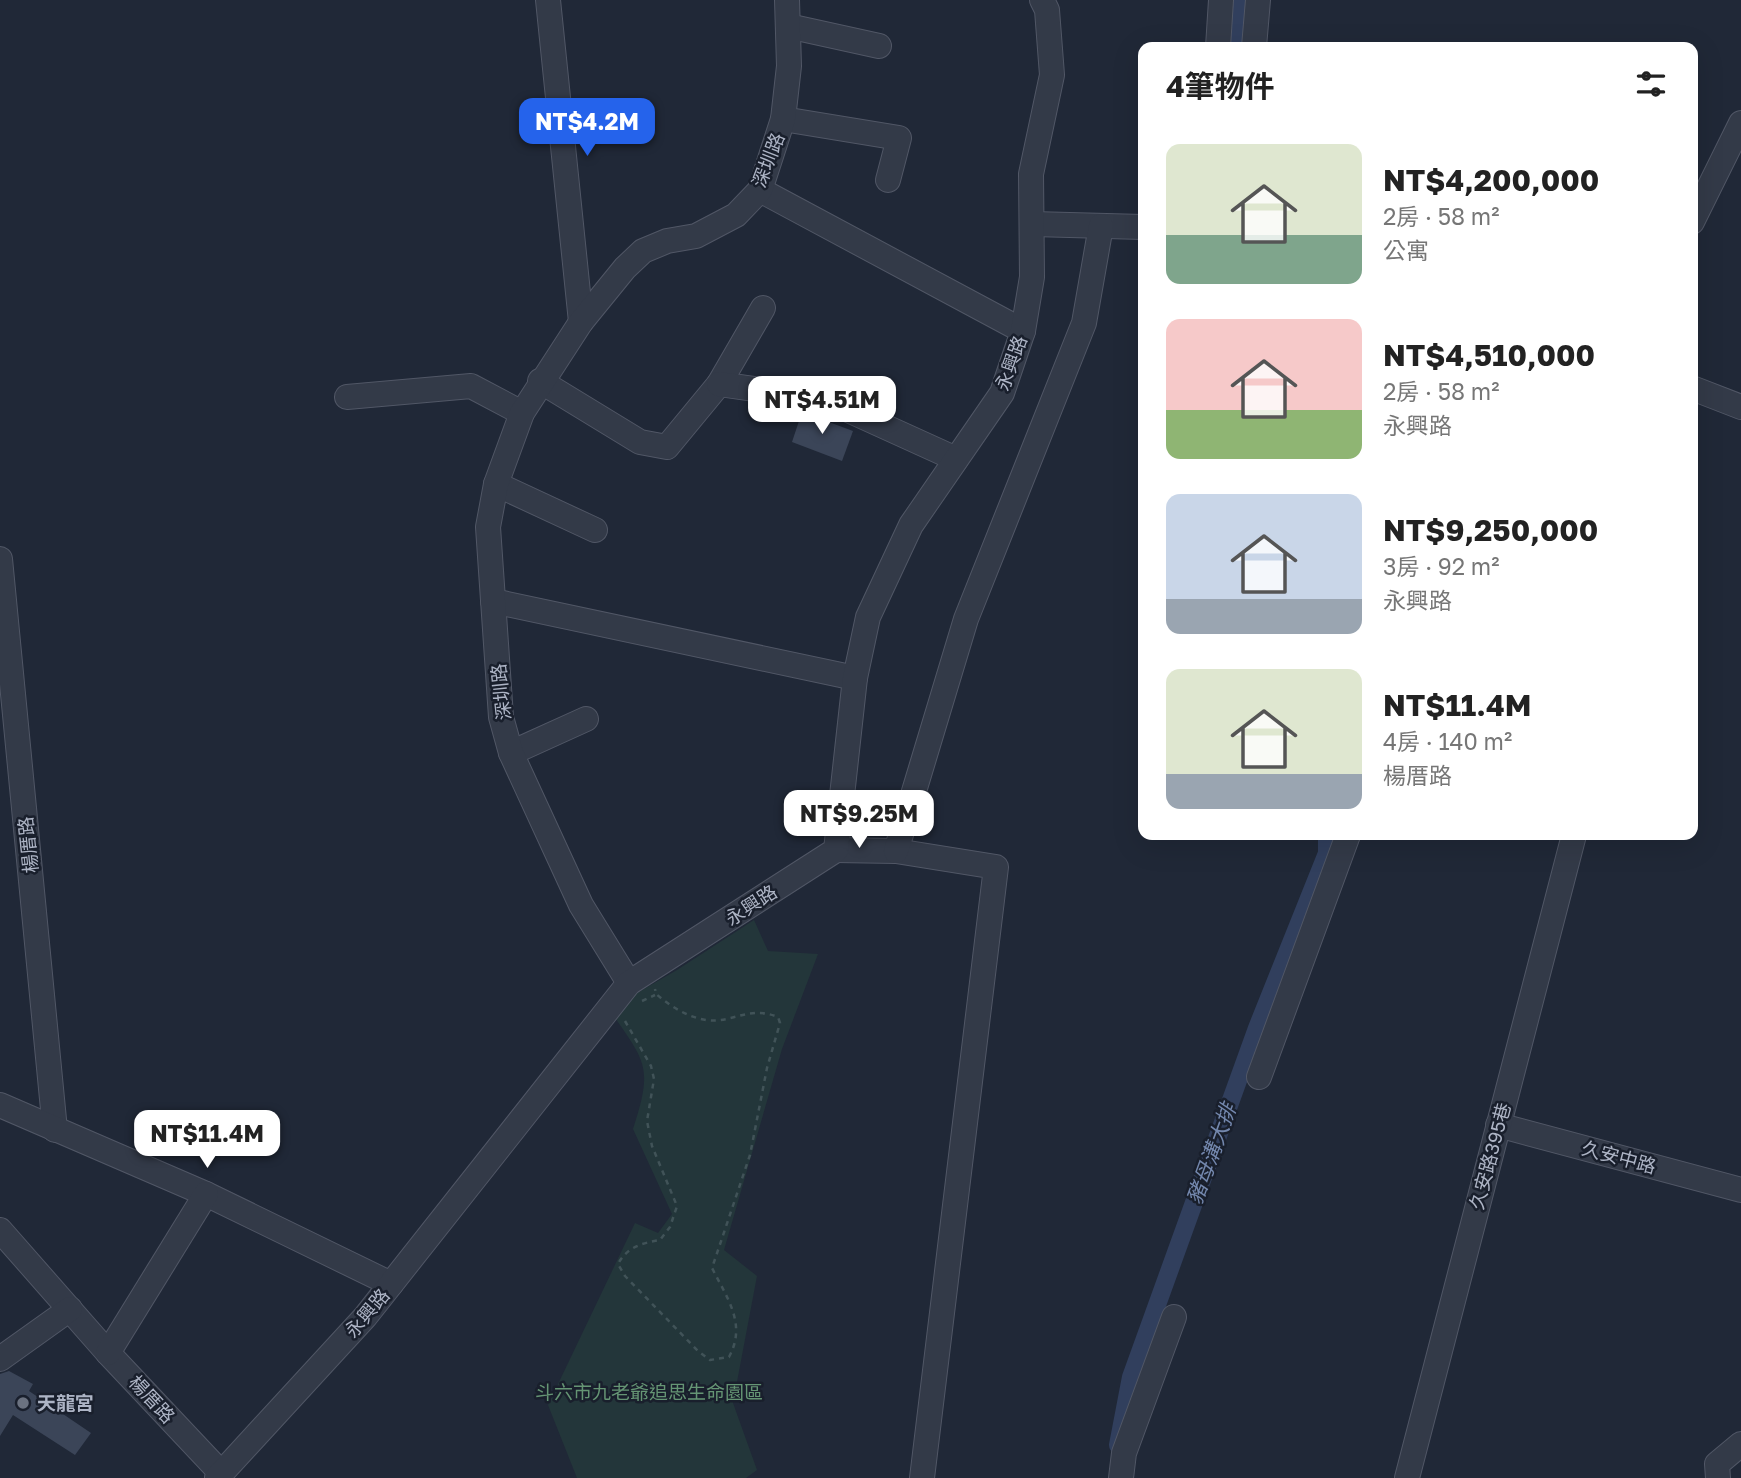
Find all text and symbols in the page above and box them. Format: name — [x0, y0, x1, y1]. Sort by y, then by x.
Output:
icon: filters — [1632, 65, 1670, 103]
text: 4筆物件 — [1166, 68, 1275, 104]
pin: NT$4.2M — [522, 99, 652, 158]
text: NT$4.2M — [535, 107, 639, 135]
street label: 深圳路 — [747, 129, 788, 191]
text: NT$4,200,000 — [1383, 162, 1599, 198]
icon: home — [1222, 172, 1306, 256]
text: 2房 · 58 m² — [1383, 202, 1500, 230]
text: 公寓 — [1383, 236, 1429, 264]
street label: 永興路 — [990, 332, 1031, 394]
text: NT$4,510,000 — [1383, 337, 1595, 373]
icon: home — [1222, 347, 1306, 431]
pin: NT$4.51M — [750, 376, 894, 436]
text: 2房 · 58 m² — [1383, 377, 1500, 405]
text: NT$4.51M — [764, 385, 880, 413]
text: 永興路 — [1383, 411, 1452, 439]
text: NT$9,250,000 — [1383, 512, 1598, 548]
icon: home — [1222, 522, 1306, 606]
text: 3房 · 92 m² — [1383, 552, 1500, 580]
text: 永興路 — [1383, 586, 1452, 614]
street label: 深圳路 — [486, 662, 515, 722]
text: NT$11.4M — [1383, 687, 1531, 723]
icon: home — [1222, 697, 1306, 781]
text: 4房 · 140 m² — [1383, 727, 1512, 755]
text: 楊厝路 — [1383, 761, 1452, 789]
pin: NT$9.25M — [787, 790, 931, 850]
text: NT$9.25M — [800, 799, 918, 827]
street label: 楊厝路 — [13, 815, 42, 875]
street label: 永興路 — [721, 879, 781, 930]
water label: 豬母溝大排 — [1181, 1097, 1242, 1207]
street label: 久安路395巷 — [1464, 1100, 1515, 1212]
pin: NT$11.4M — [135, 1110, 279, 1170]
text: NT$11.4M — [150, 1119, 264, 1147]
street label: 久安中路 — [1579, 1136, 1659, 1177]
street label: 永興路 — [339, 1283, 394, 1342]
street label: 楊厝路 — [125, 1370, 180, 1427]
park label: 斗六市九老爺追思生命園區 — [535, 1380, 763, 1403]
place label: 天龍宮 — [37, 1391, 94, 1414]
marker: 天龍宮 — [15, 1395, 31, 1411]

